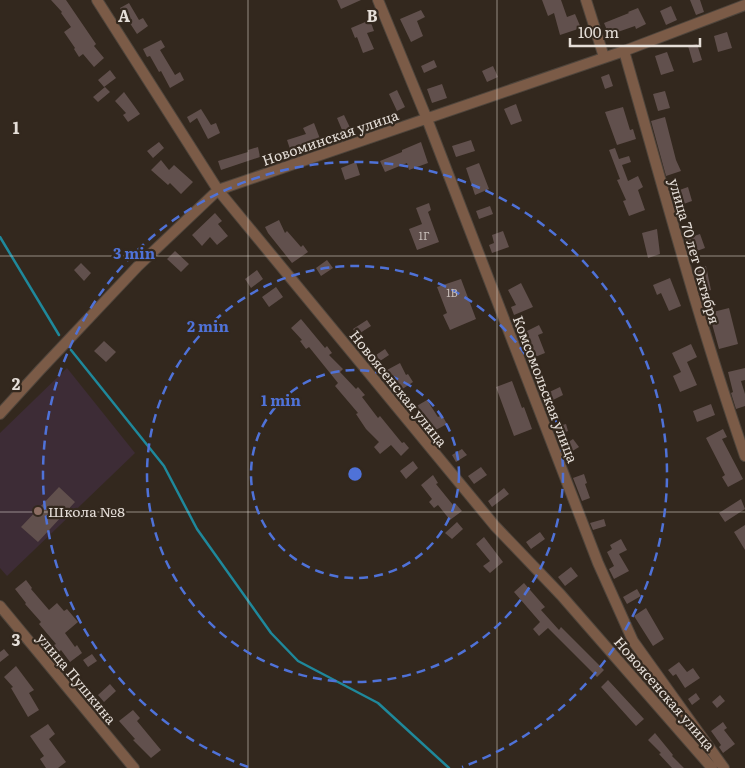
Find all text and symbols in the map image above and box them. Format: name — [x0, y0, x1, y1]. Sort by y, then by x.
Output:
text: A — [118, 3, 130, 27]
text: B — [366, 3, 378, 27]
scale bar — [570, 15, 700, 47]
text: 100 m — [578, 20, 619, 43]
street label: Новоминская улица — [259, 104, 401, 170]
text: 1 — [13, 115, 20, 139]
street label: улица 70 лет Октября — [665, 176, 725, 326]
house number: 1Г — [418, 227, 430, 243]
text: 3 min — [113, 241, 156, 264]
house number: 1В — [446, 284, 458, 300]
street label: Комсомольская улица — [509, 312, 583, 466]
text: 2 min — [187, 314, 230, 337]
street label: Новоясенская улица — [346, 325, 453, 451]
text: 2 — [12, 371, 21, 395]
text: 1 min — [261, 388, 302, 411]
centre of rings — [346, 465, 364, 483]
place label: Школа №8 — [48, 501, 125, 521]
marker: Школа №8 — [32, 505, 44, 517]
text: 3 — [12, 627, 21, 651]
street label: улица Пушкина — [33, 628, 122, 728]
street label: Новоясенская улица — [610, 632, 720, 755]

